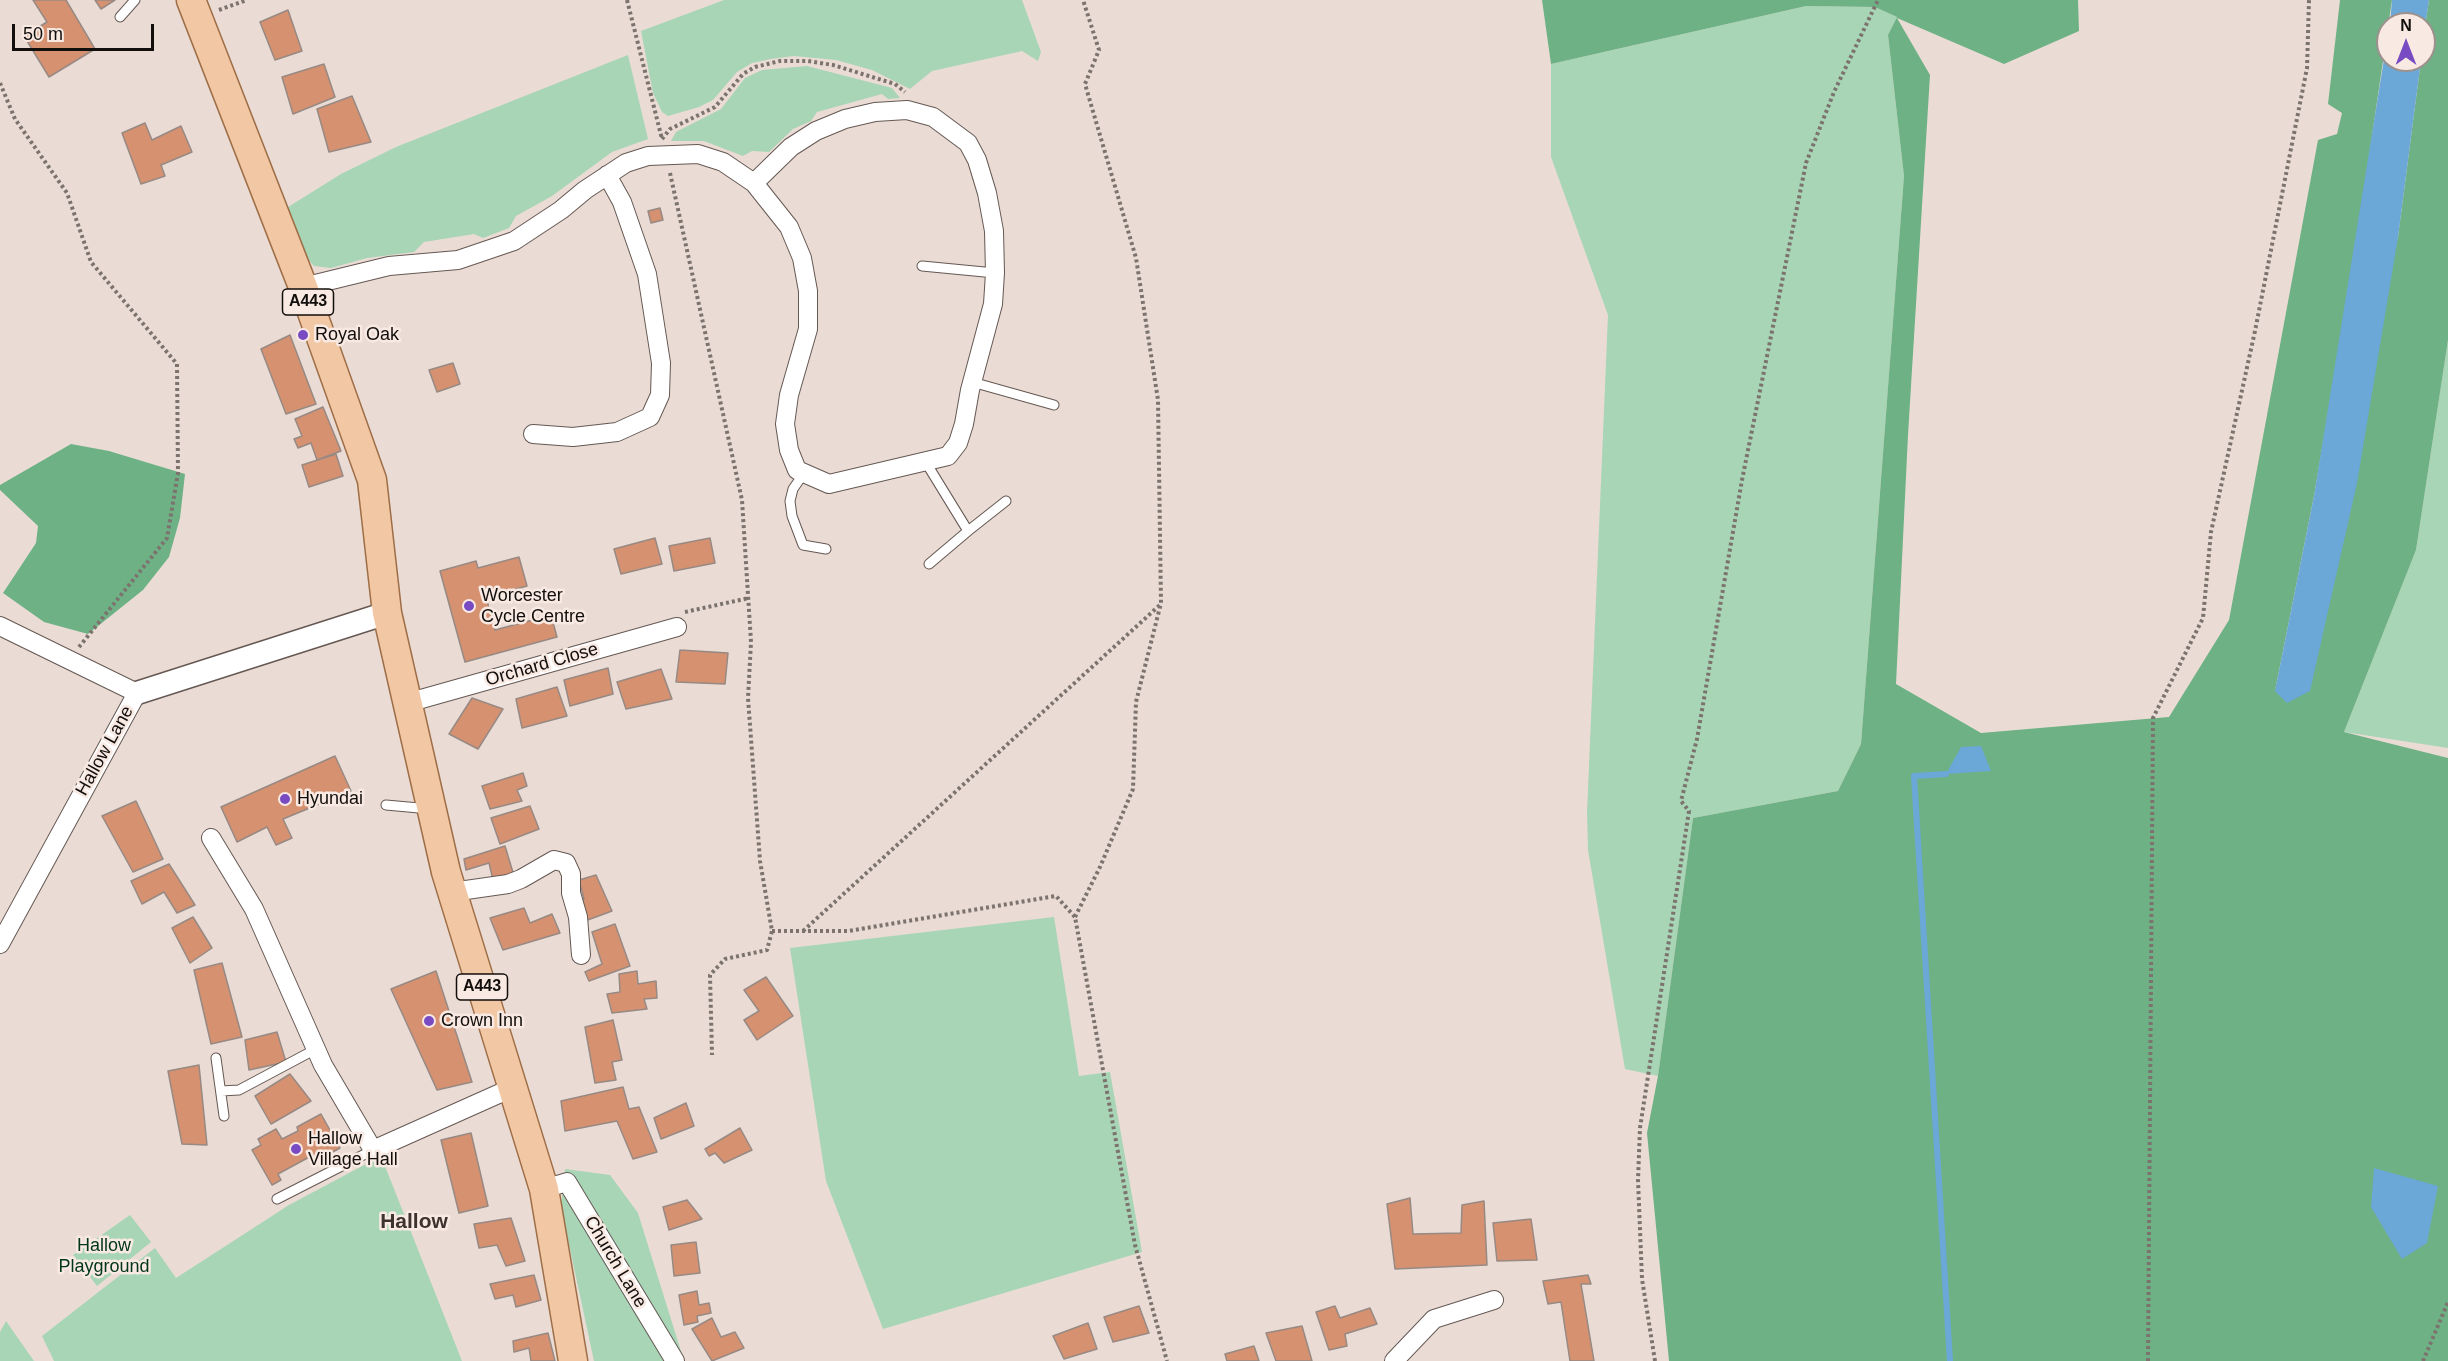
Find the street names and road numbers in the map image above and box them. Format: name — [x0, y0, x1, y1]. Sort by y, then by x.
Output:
road number: A443 — [282, 289, 334, 315]
street label: Orchard Close — [483, 639, 601, 691]
street label: Hallow Lane — [72, 702, 138, 800]
road number: A443 — [456, 974, 508, 1000]
street label: Church Lane — [579, 1212, 651, 1312]

